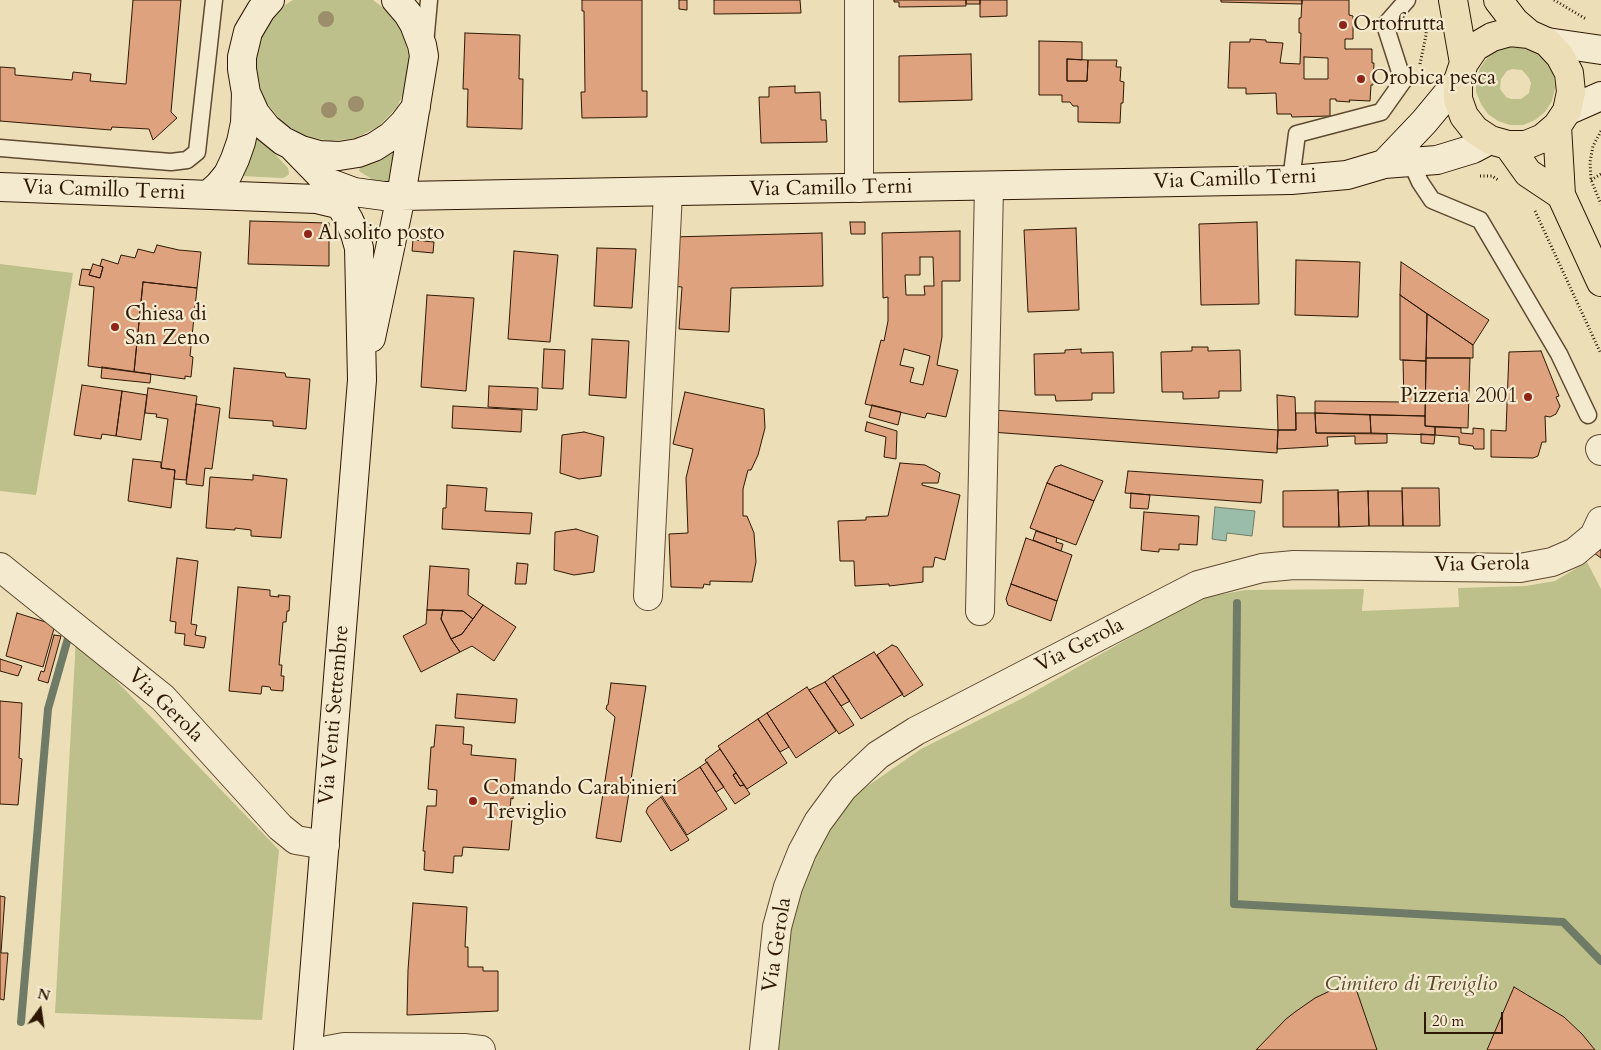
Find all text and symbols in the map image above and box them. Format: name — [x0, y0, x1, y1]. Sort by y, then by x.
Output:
place label: Ortofrutta — [1353, 12, 1445, 38]
marker: Ortofrutta — [1337, 19, 1349, 31]
place label: Orobica pesca — [1371, 66, 1496, 92]
marker: Orobica pesca — [1355, 73, 1367, 85]
street label: Via Camillo Terni — [1153, 165, 1317, 195]
street label: Via Camillo Terni — [749, 175, 913, 203]
street label: Via Camillo Terni — [22, 176, 186, 206]
place label: Al solito posto — [318, 221, 445, 247]
marker: Al solito posto — [302, 228, 314, 240]
place label: Chiesa di San Zeno — [125, 302, 210, 352]
marker: Chiesa di San Zeno — [109, 321, 121, 333]
place label: Pizzeria 2001 — [1400, 384, 1518, 410]
marker: Pizzeria 2001 — [1522, 391, 1534, 403]
street label: Via Gerola — [1434, 552, 1530, 578]
street label: Via Gerola — [1032, 613, 1128, 679]
street label: Via Venti Settembre — [315, 624, 355, 806]
street label: Via Gerola — [122, 664, 208, 748]
place label: Comando Carabinieri Treviglio — [483, 776, 677, 826]
marker: Comando Carabinieri Treviglio — [467, 795, 479, 807]
street label: Via Gerola — [758, 896, 798, 994]
park label: Cimitero di Treviglio — [1325, 972, 1497, 998]
text: N — [36, 984, 52, 1006]
north arrow — [15, 985, 65, 1035]
scale bar — [1426, 1002, 1505, 1034]
text: 20 m — [1432, 1011, 1464, 1031]

